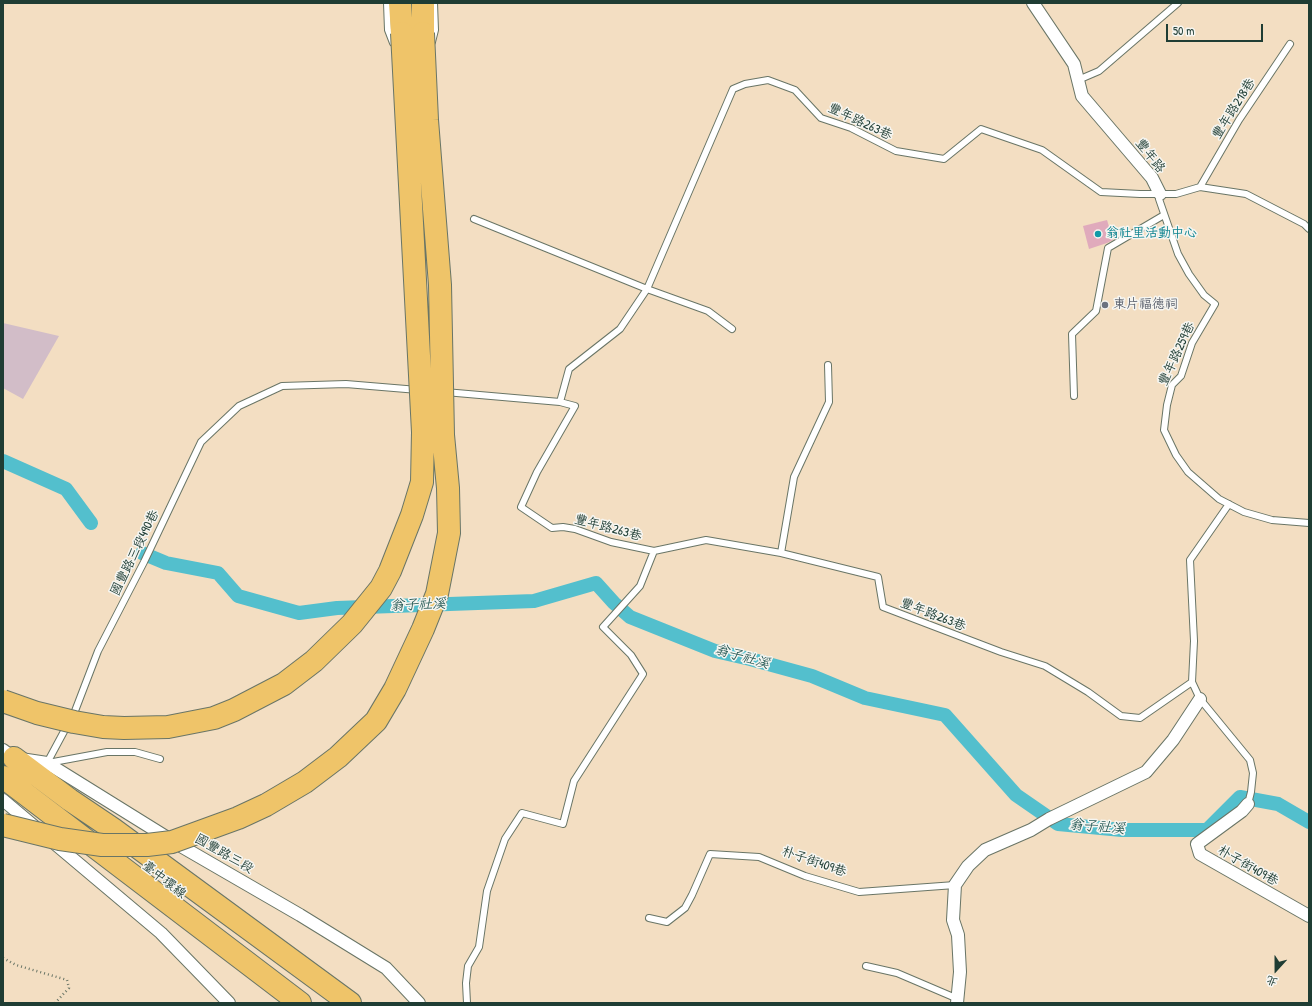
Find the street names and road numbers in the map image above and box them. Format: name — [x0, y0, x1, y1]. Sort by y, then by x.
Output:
street label: 豐年路218巷 — [1209, 76, 1259, 142]
street label: 豐年路263巷 — [825, 100, 895, 144]
street label: 豐年路 — [1132, 136, 1168, 176]
street label: 豐年路259巷 — [1155, 320, 1199, 388]
street label: 國豐路三段490巷 — [108, 508, 162, 598]
street label: 豐年路263巷 — [573, 512, 643, 544]
street label: 豐年路263巷 — [898, 595, 968, 635]
street label: 國豐路三段 — [192, 831, 256, 877]
street label: 朴子街409巷 — [1215, 842, 1281, 890]
street label: 朴子街409巷 — [780, 844, 848, 880]
street label: 臺中環線 — [139, 858, 189, 902]

